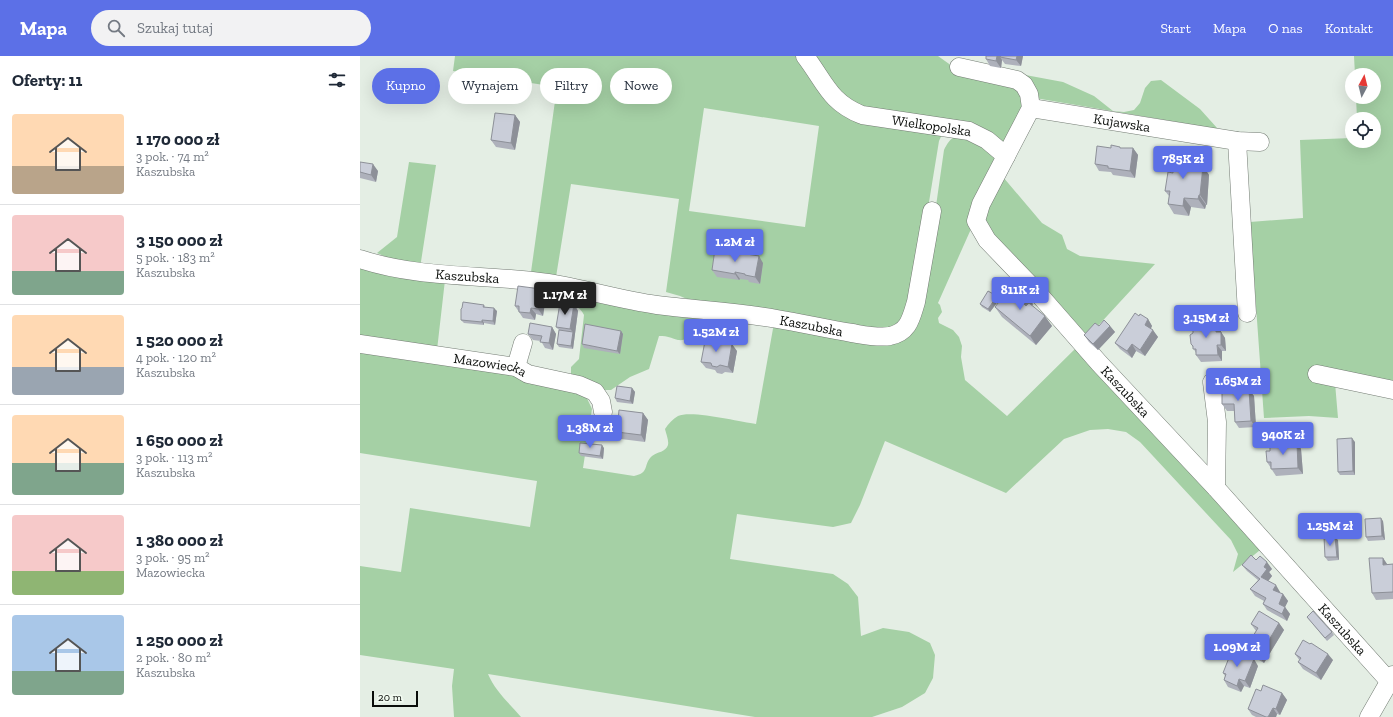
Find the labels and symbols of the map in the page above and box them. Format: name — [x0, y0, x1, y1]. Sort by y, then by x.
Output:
north arrow — [1345, 68, 1381, 104]
street label: Kujawska — [1092, 110, 1152, 136]
street label: Wielkopolska — [891, 112, 973, 140]
pin: 785K zł — [1146, 146, 1220, 180]
pin: 1.2M zł — [698, 229, 772, 263]
street label: Kaszubska — [435, 266, 500, 287]
pin: 811K zł — [983, 277, 1057, 311]
pin: 1.17M zł — [524, 282, 606, 316]
pin: 3.15M zł — [1165, 305, 1247, 339]
street label: Kaszubska — [778, 312, 844, 340]
pin: 1.52M zł — [675, 319, 757, 353]
street label: Mazowiecka — [453, 350, 530, 381]
street label: Kaszubska — [1097, 363, 1153, 421]
pin: 1.65M zł — [1197, 368, 1279, 402]
pin: 1.38M zł — [549, 415, 631, 449]
pin: 940K zł — [1246, 422, 1320, 456]
pin: 1.25M zł — [1289, 513, 1371, 547]
street label: Kaszubska — [1315, 600, 1370, 659]
pin: 1.09M zł — [1196, 634, 1278, 668]
scale bar — [372, 689, 418, 708]

